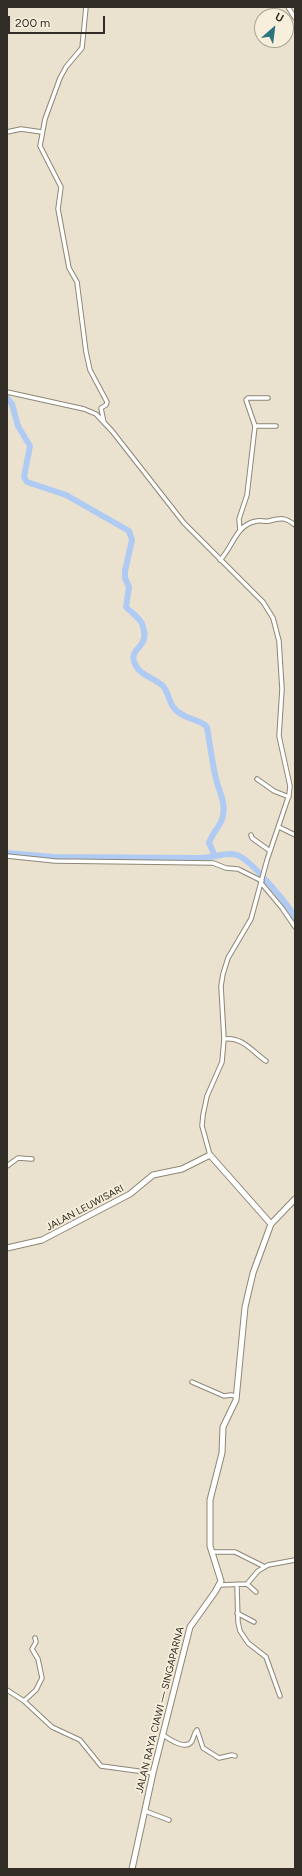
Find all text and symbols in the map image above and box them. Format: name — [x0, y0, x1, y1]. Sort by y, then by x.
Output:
scale bar — [10, 8, 107, 34]
north arrow — [254, 8, 294, 48]
text: U — [273, 10, 286, 25]
text: 200 m — [15, 16, 50, 30]
street label: JALAN LEUWISARI — [44, 1182, 126, 1234]
street label: JALAN RAYA CIAWI — SINGAPARNA — [133, 1626, 187, 1794]

